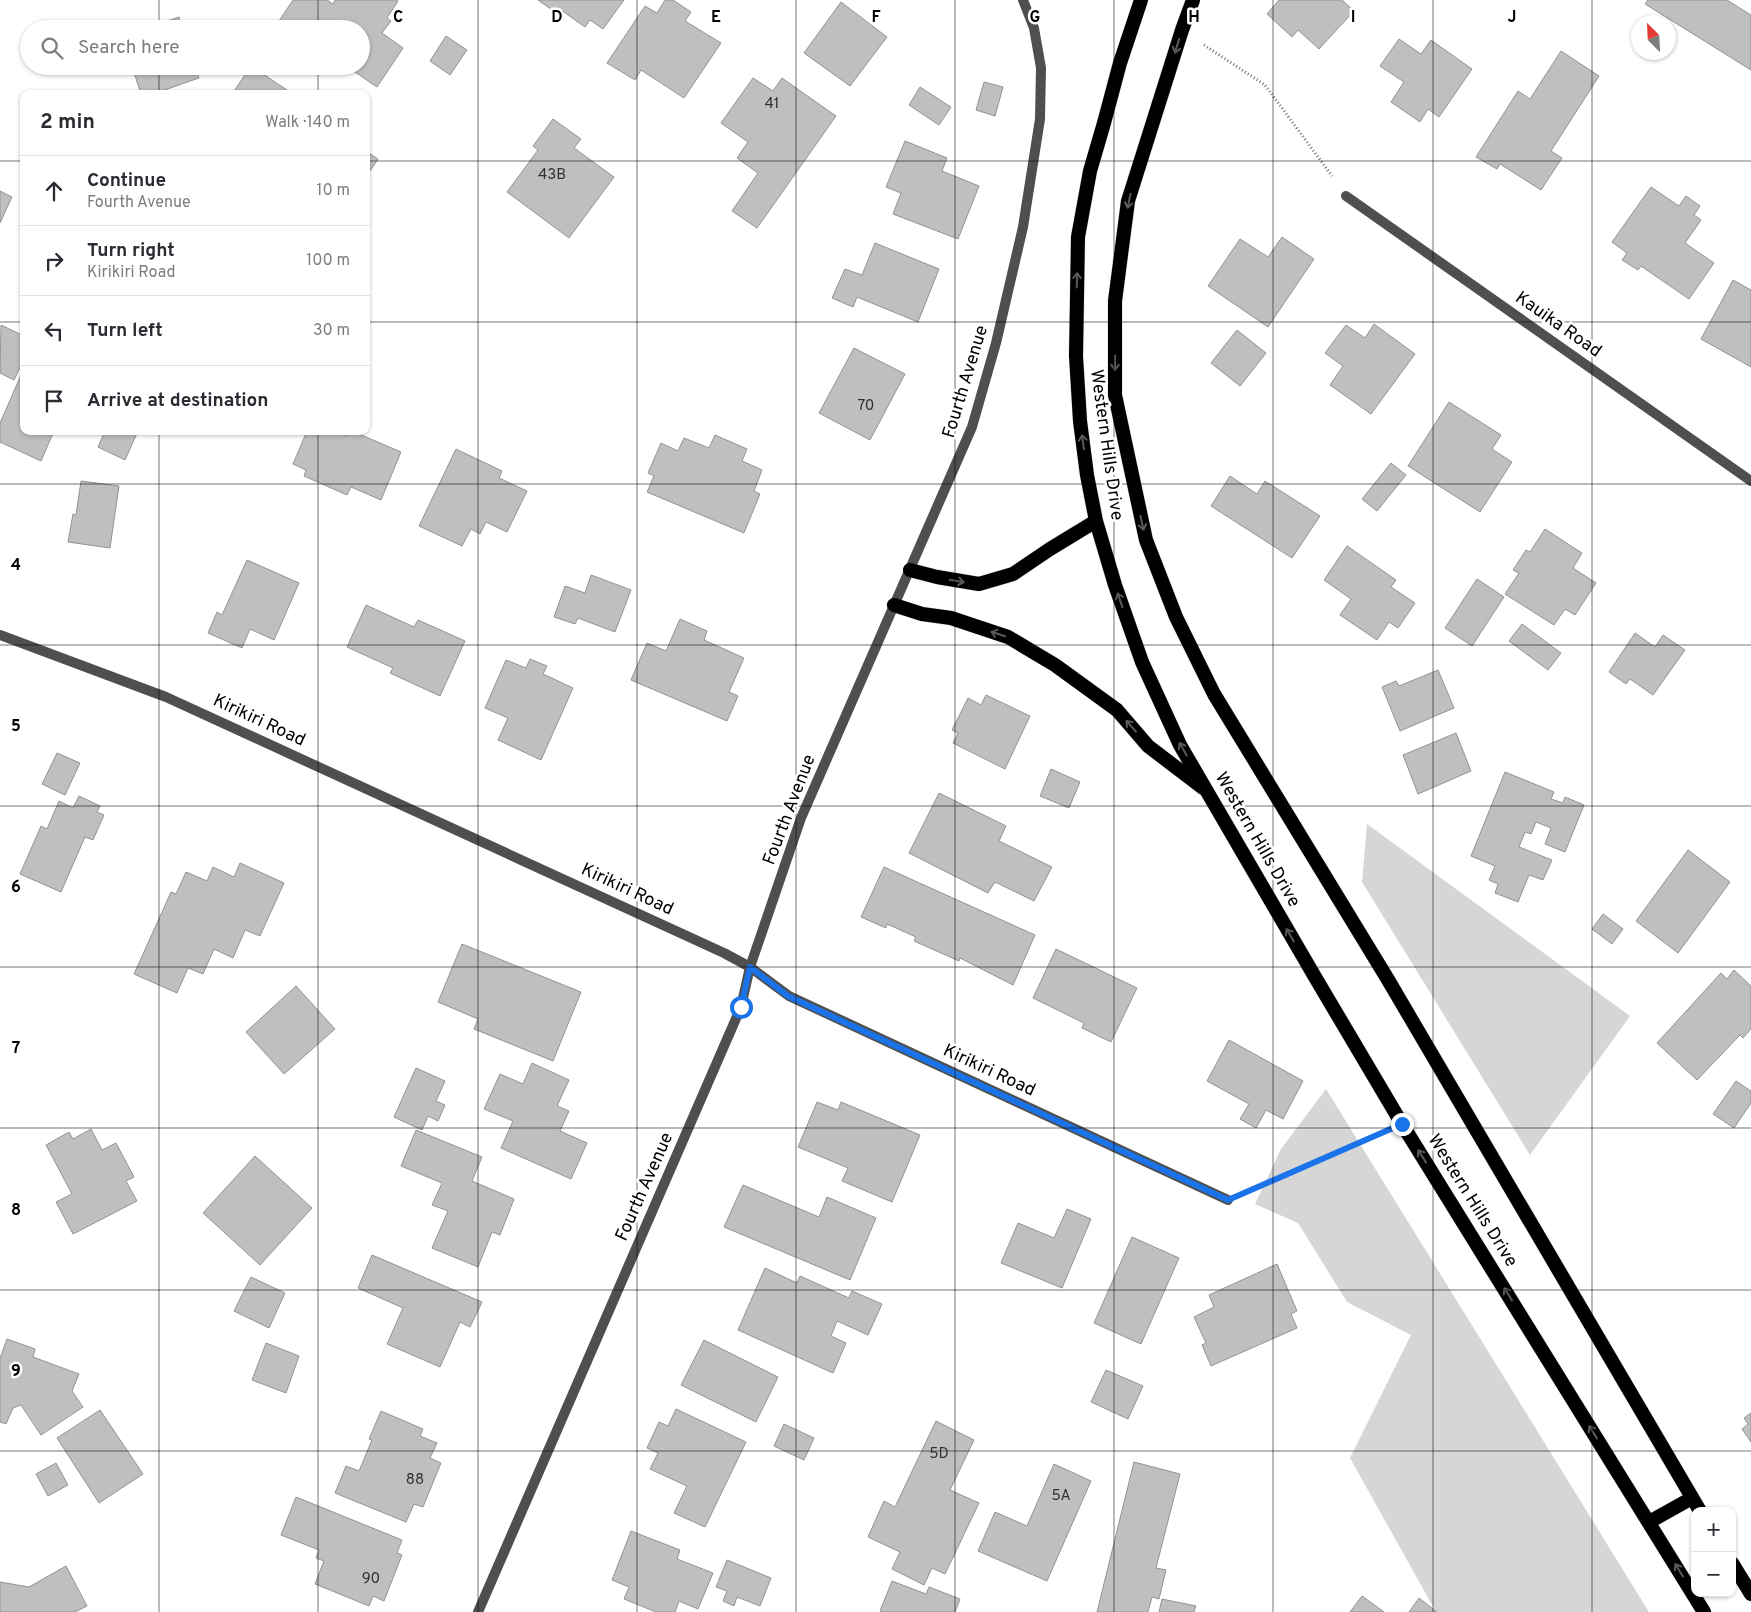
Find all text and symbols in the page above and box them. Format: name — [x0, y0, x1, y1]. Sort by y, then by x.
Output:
text: C — [393, 8, 403, 28]
text: D — [551, 8, 563, 28]
text: E — [711, 8, 721, 28]
text: F — [871, 8, 881, 28]
text: G — [1030, 8, 1040, 28]
text: H — [1188, 8, 1200, 28]
text: I — [1351, 8, 1355, 28]
text: J — [1508, 8, 1516, 28]
north arrow — [1631, 15, 1676, 60]
search box — [20, 20, 370, 75]
icon: search — [38, 34, 66, 62]
text: Search here — [78, 36, 180, 60]
one-way arrow — [1171, 38, 1181, 54]
house number: 41 — [765, 95, 779, 114]
text: 2 min — [40, 109, 95, 136]
text: Walk · 140 m — [265, 113, 350, 133]
house number: 43B — [538, 166, 566, 185]
text: Continue — [87, 169, 166, 193]
icon: ahead — [40, 177, 68, 205]
text: 10 m — [316, 181, 350, 201]
text: Fourth Avenue — [87, 193, 191, 213]
one-way arrow — [1124, 193, 1133, 209]
text: Turn right — [87, 239, 175, 263]
icon: right — [40, 247, 68, 275]
text: 100 m — [306, 251, 350, 271]
text: Kirikiri Road — [87, 263, 175, 283]
one-way arrow — [1072, 272, 1082, 288]
street label: Kauika Road — [1510, 287, 1606, 363]
icon: left — [40, 317, 68, 345]
text: Turn left — [87, 319, 163, 343]
text: 30 m — [313, 321, 350, 341]
street label: Fourth Avenue — [938, 323, 994, 441]
one-way arrow — [1110, 354, 1120, 371]
street label: Western Hills Drive — [1084, 368, 1128, 522]
icon: arrive — [40, 387, 68, 415]
text: Arrive at destination — [87, 389, 268, 413]
house number: 70 — [857, 397, 875, 416]
one-way arrow — [1078, 434, 1088, 450]
one-way arrow — [1138, 514, 1147, 530]
text: 4 — [11, 556, 21, 576]
one-way arrow — [949, 576, 965, 586]
one-way arrow — [1115, 593, 1124, 608]
one-way arrow — [991, 629, 1007, 638]
street label: Kirikiri Road — [209, 690, 309, 752]
text: 5 — [11, 717, 21, 737]
one-way arrow — [1125, 720, 1136, 733]
one-way arrow — [1178, 742, 1188, 757]
street label: Fourth Avenue — [758, 751, 822, 869]
street label: Western Hills Drive — [1209, 768, 1305, 912]
street label: Kirikiri Road — [577, 859, 677, 921]
text: 6 — [11, 878, 21, 898]
one-way arrow — [1285, 927, 1295, 942]
route start — [730, 996, 753, 1019]
text: 7 — [12, 1039, 20, 1059]
street label: Kirikiri Road — [939, 1040, 1039, 1102]
route end — [1391, 1113, 1414, 1136]
street label: Fourth Avenue — [611, 1129, 679, 1245]
street label: Western Hills Drive — [1422, 1130, 1522, 1272]
one-way arrow — [1417, 1149, 1427, 1163]
text: 8 — [11, 1201, 21, 1221]
one-way arrow — [1502, 1287, 1512, 1301]
text: 9 — [11, 1362, 21, 1382]
one-way arrow — [1588, 1425, 1598, 1439]
house number: 5D — [929, 1445, 949, 1464]
house number: 88 — [406, 1471, 424, 1490]
house number: 5A — [1051, 1487, 1071, 1506]
map controls — [1691, 1507, 1736, 1597]
button: + — [1691, 1507, 1736, 1552]
button: − — [1691, 1552, 1736, 1597]
one-way arrow — [1673, 1564, 1683, 1578]
house number: 90 — [362, 1570, 380, 1589]

